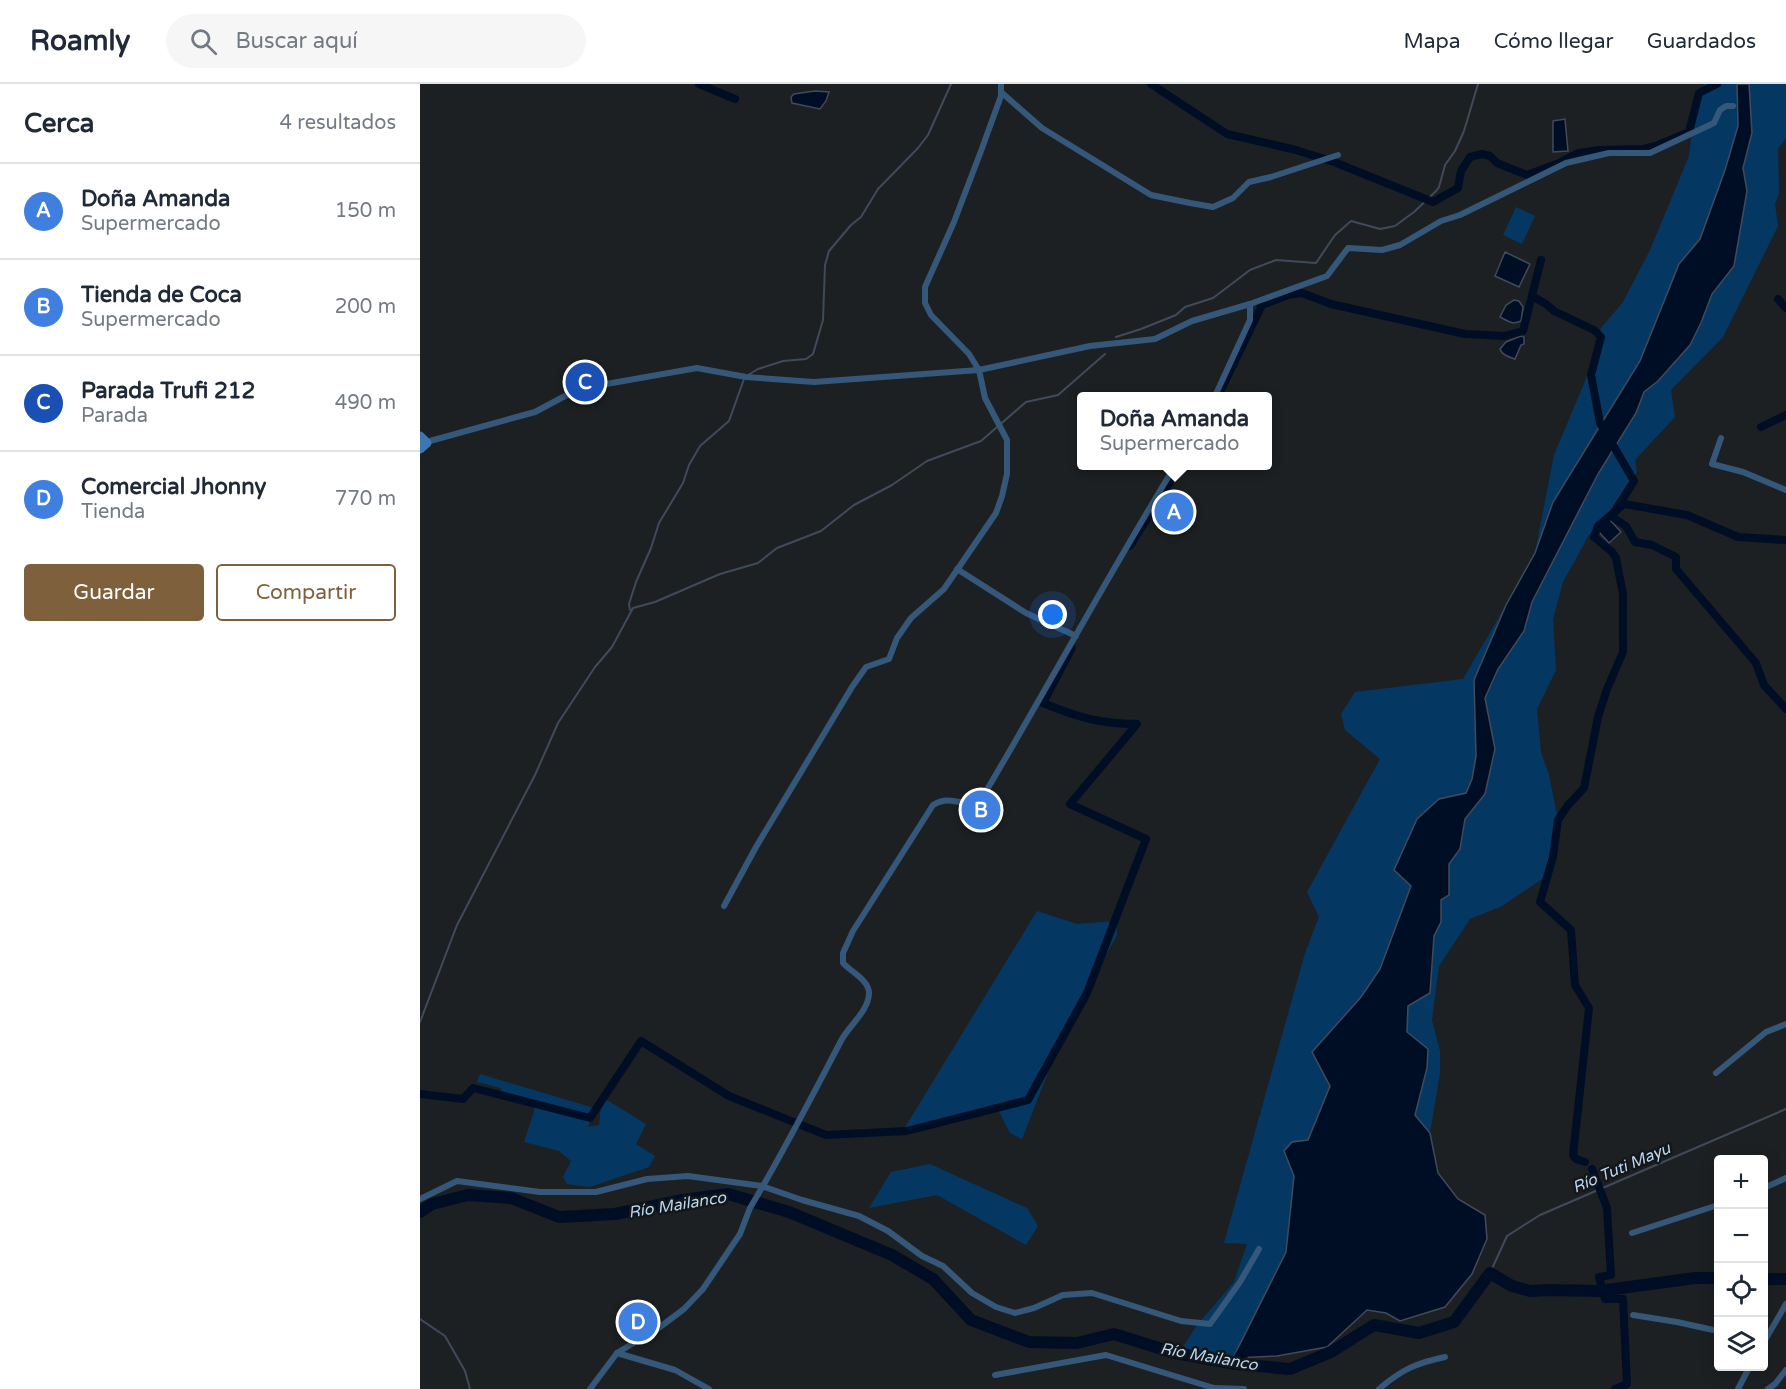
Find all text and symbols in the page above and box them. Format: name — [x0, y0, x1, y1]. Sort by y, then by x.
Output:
search box — [166, 14, 586, 68]
text: Roamly — [30, 24, 130, 58]
icon: search — [187, 25, 220, 58]
text: Buscar aquí — [235, 28, 358, 54]
text: Mapa — [1403, 29, 1461, 54]
text: Cómo llegar — [1494, 29, 1614, 54]
text: Guardados — [1647, 29, 1756, 54]
text: Cerca — [24, 108, 94, 139]
text: 4 resultados — [280, 111, 396, 135]
text: Doña Amanda — [81, 186, 230, 212]
text: A — [36, 199, 51, 223]
text: 150 m — [335, 199, 396, 223]
text: Supermercado — [81, 212, 221, 236]
text: Tienda de Coca — [81, 282, 242, 308]
text: B — [37, 295, 50, 319]
text: 200 m — [335, 295, 396, 319]
text: Supermercado — [81, 308, 221, 332]
pin: C — [566, 360, 604, 404]
text: Parada Trufi 212 — [81, 378, 255, 404]
text: C — [37, 391, 50, 415]
text: 490 m — [335, 391, 396, 415]
popup — [1077, 392, 1272, 470]
text: Parada — [81, 404, 148, 428]
text: Doña Amanda — [1100, 406, 1249, 432]
text: Supermercado — [1100, 432, 1239, 456]
text: Comercial Jhonny — [81, 474, 266, 500]
text: D — [36, 487, 51, 511]
text: 770 m — [335, 487, 396, 511]
pin: A — [1154, 490, 1194, 534]
text: Tienda — [81, 500, 145, 524]
button: Guardar — [24, 564, 204, 621]
button: Compartir — [216, 564, 396, 621]
your location — [1038, 600, 1067, 629]
pin: B — [962, 788, 1000, 832]
water label: Río Tuti Mayu — [1569, 1138, 1675, 1198]
map controls — [1714, 1155, 1768, 1371]
button: + — [1714, 1155, 1768, 1209]
water label: Río Mailanco — [627, 1187, 729, 1223]
button: − — [1714, 1209, 1768, 1263]
button: locate — [1714, 1263, 1768, 1317]
pin: D — [618, 1300, 658, 1344]
button: layers — [1714, 1317, 1768, 1371]
water label: Río Mailanco — [1159, 1339, 1260, 1376]

